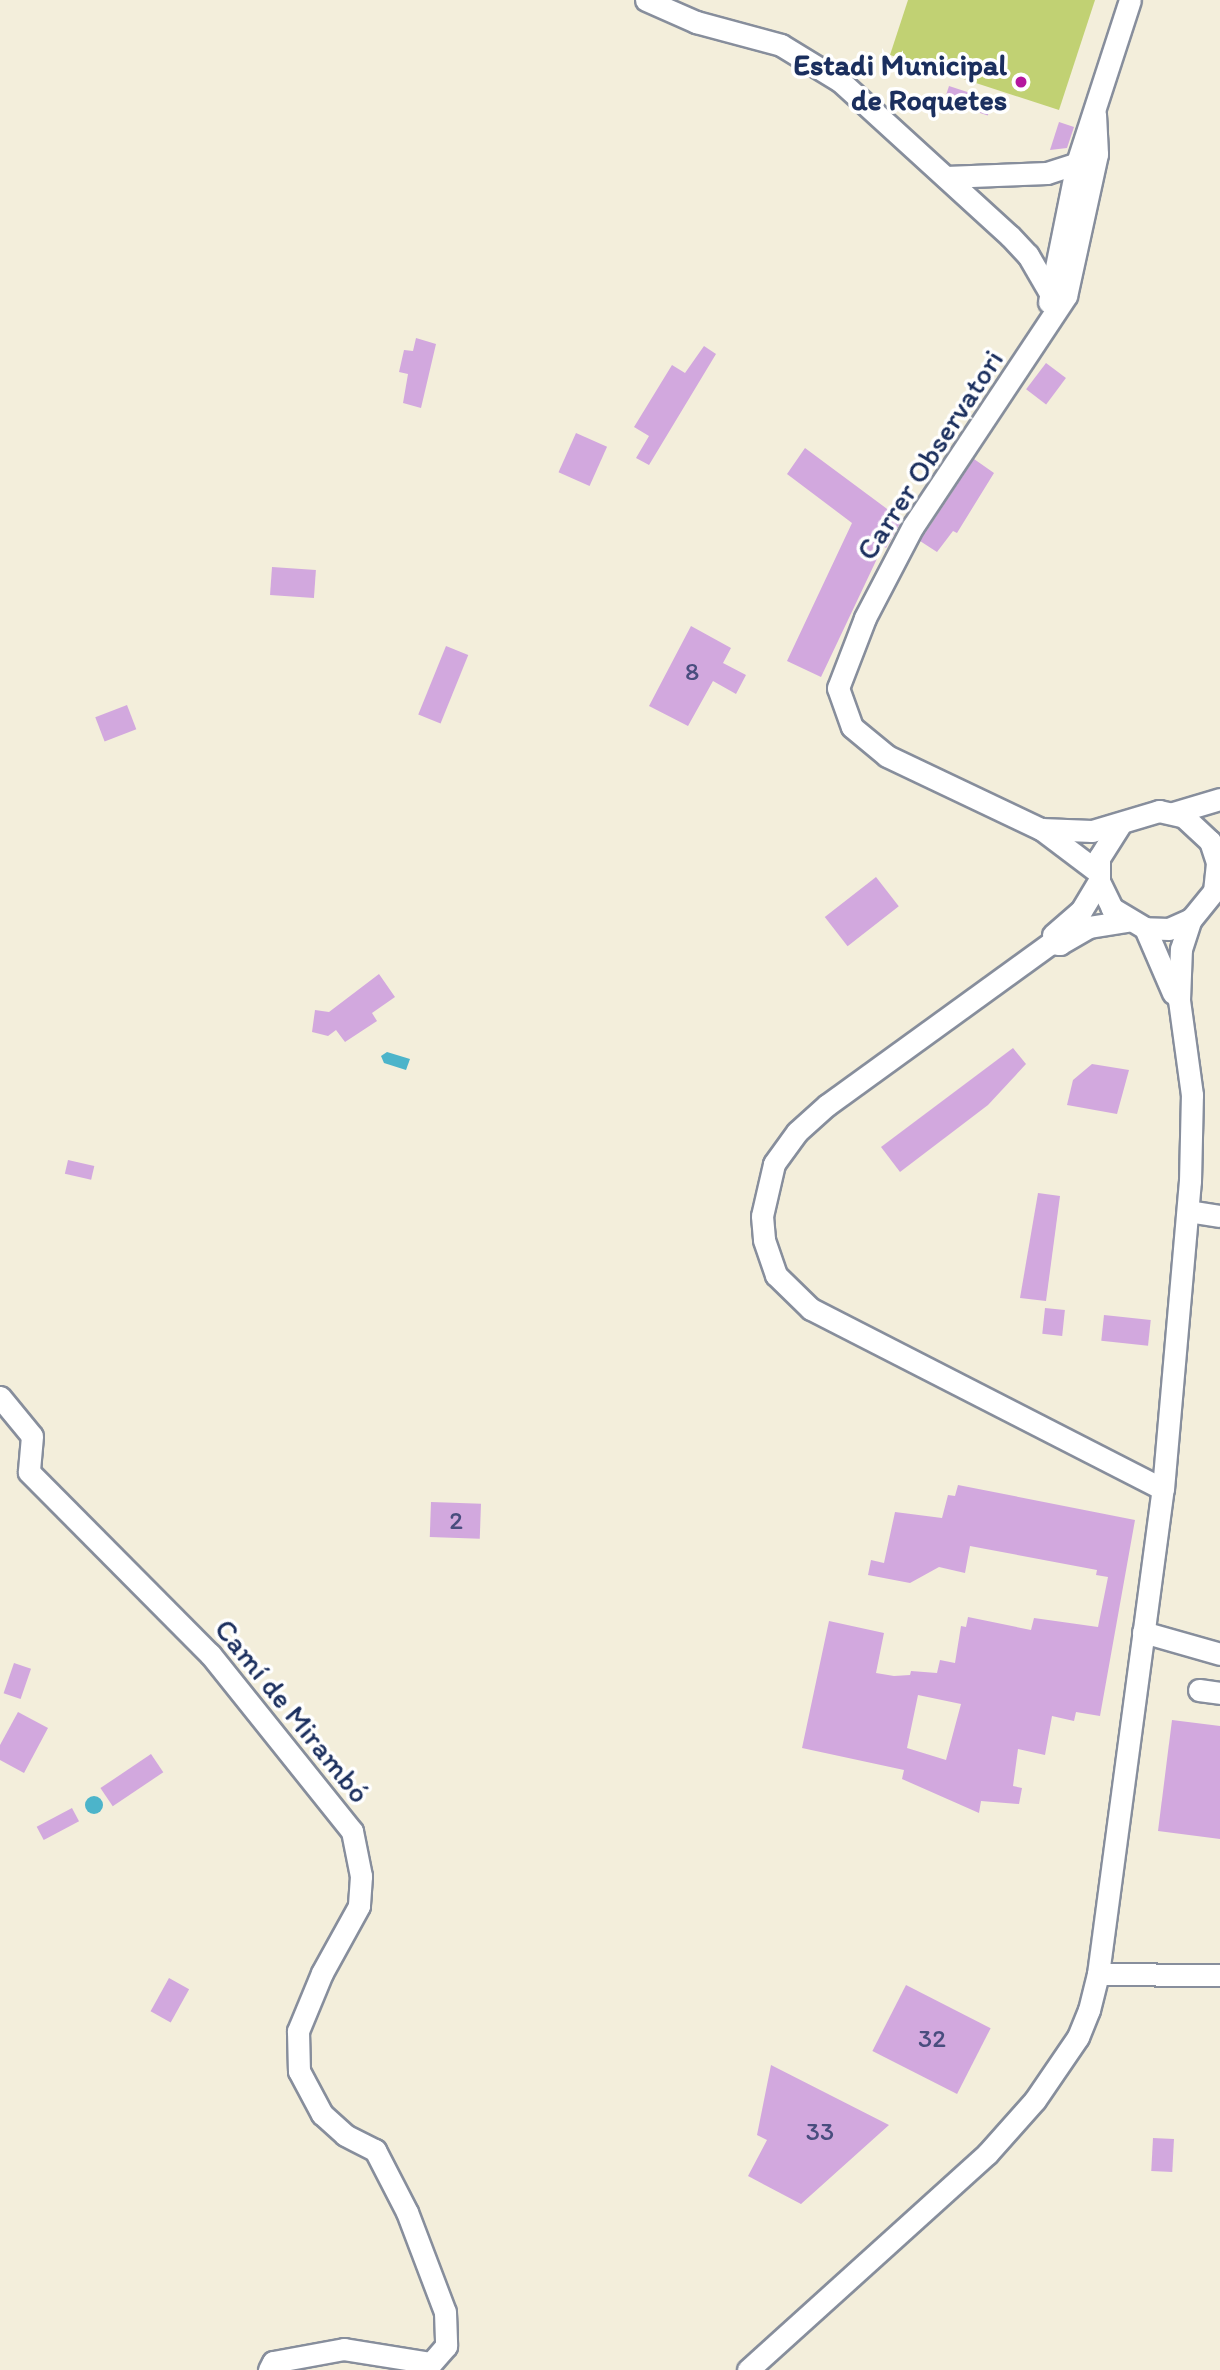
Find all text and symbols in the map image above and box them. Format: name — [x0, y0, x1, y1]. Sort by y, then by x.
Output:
place label: Estadi Municipal de Roquetes — [793, 47, 1007, 118]
marker: Estadi Municipal de Roquetes — [1013, 74, 1029, 90]
street label: Carrer Observatori — [849, 343, 1011, 567]
house number: 8 — [685, 656, 699, 688]
house number: 2 — [449, 1505, 463, 1537]
street label: Camí de Mirambó — [207, 1612, 377, 1810]
house number: 32 — [918, 2023, 946, 2055]
house number: 33 — [806, 2116, 834, 2148]

